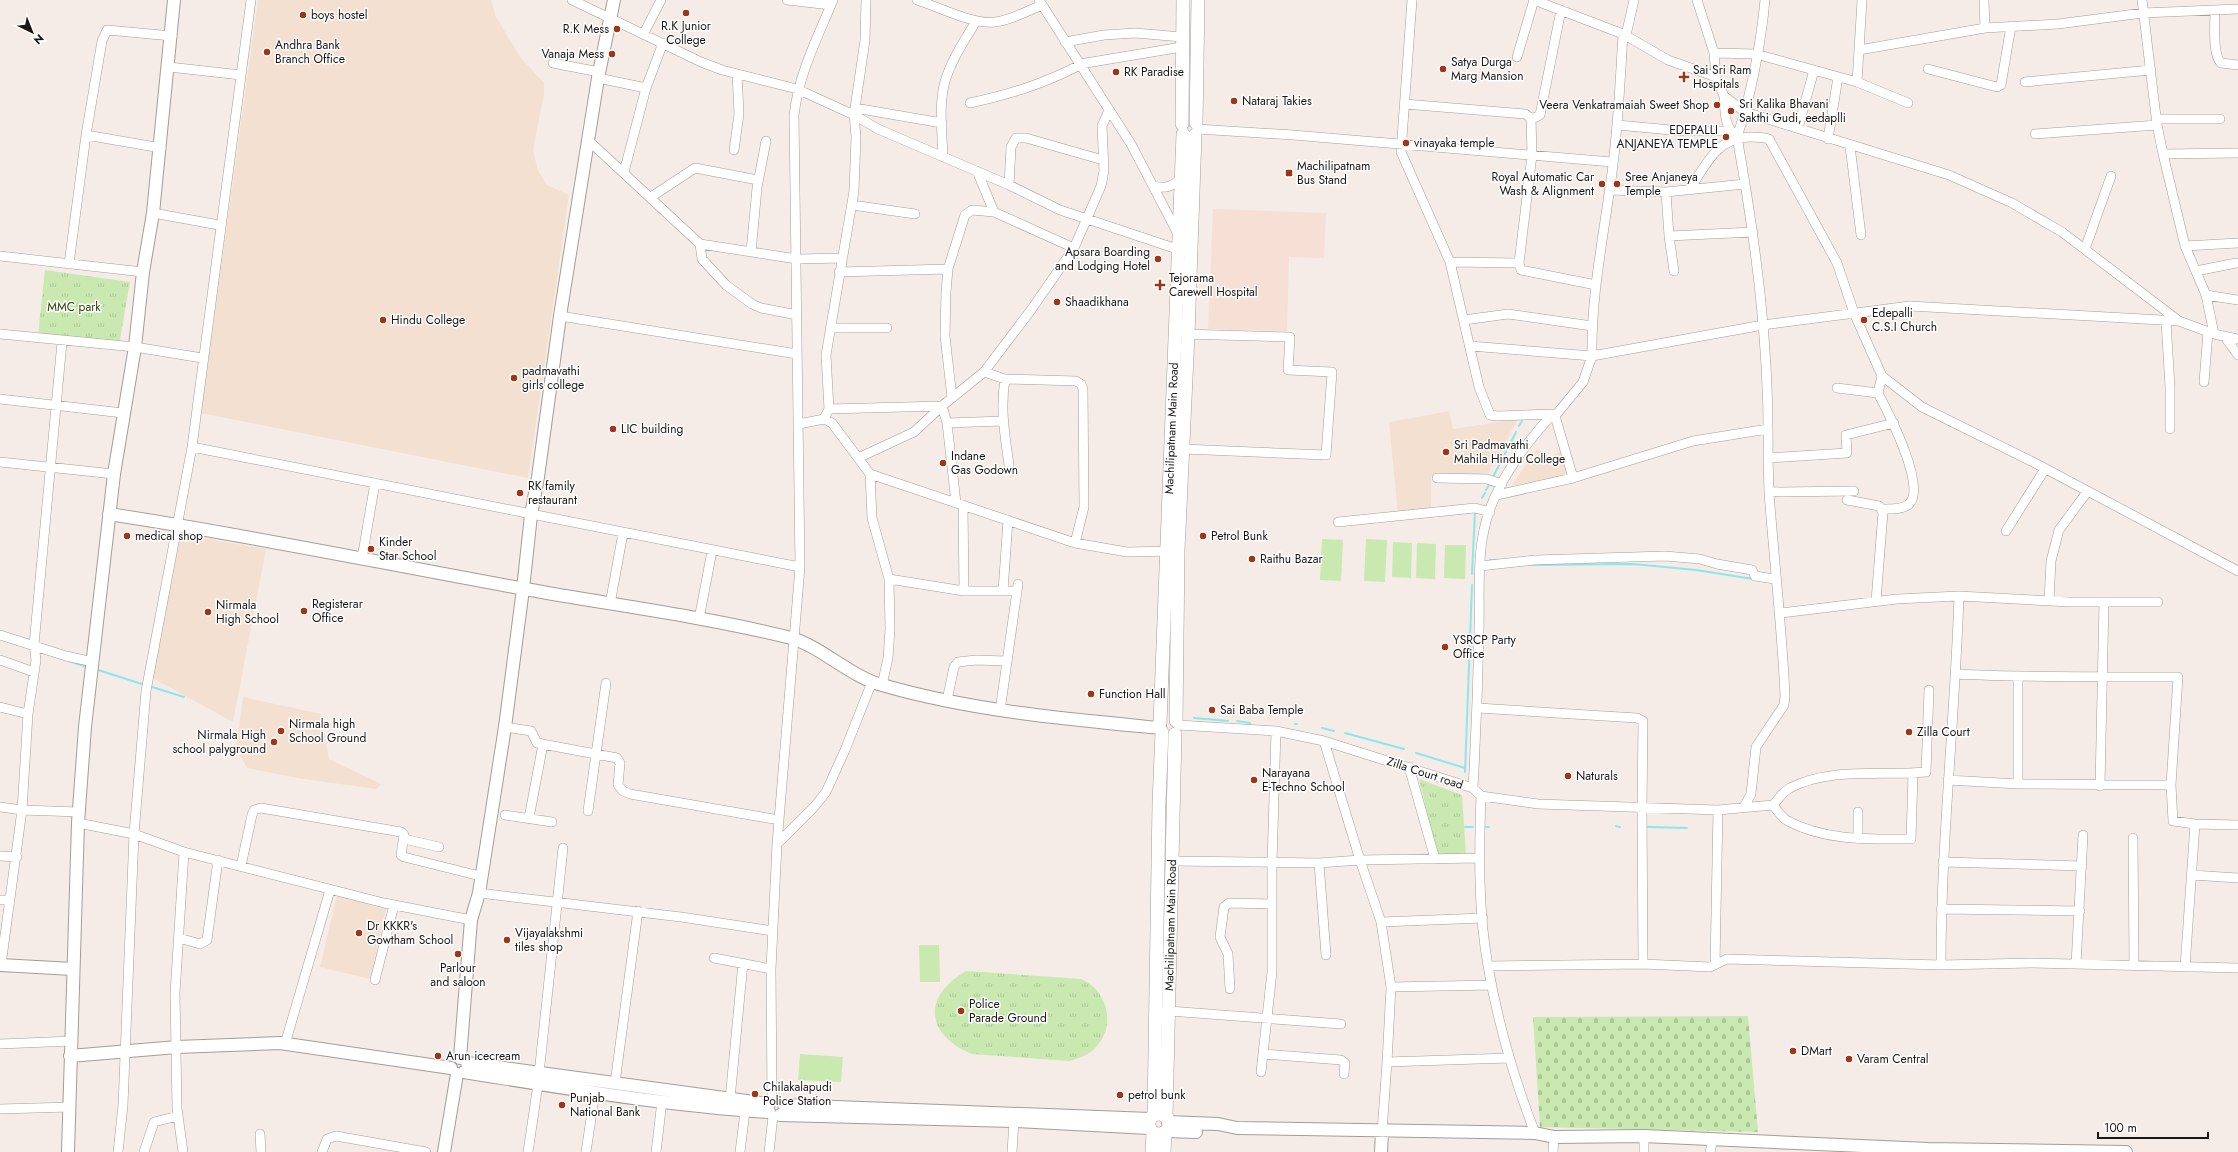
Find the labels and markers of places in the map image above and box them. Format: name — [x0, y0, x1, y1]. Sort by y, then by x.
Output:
place label: boys hostel — [311, 6, 367, 24]
marker: R.K Junior College — [681, 8, 691, 18]
marker: boys hostel — [298, 10, 308, 20]
place label: R.K Junior College — [661, 17, 712, 49]
place label: R.K Mess — [563, 20, 609, 38]
marker: R.K Mess — [612, 24, 622, 34]
place label: Andhra Bank Branch Office — [275, 36, 345, 68]
place label: Vanaja Mess — [541, 45, 604, 63]
marker: Andhra Bank Branch Office — [262, 47, 272, 57]
marker: Vanaja Mess — [607, 49, 617, 59]
place label: Satya Durga Marg Mansion — [1451, 53, 1523, 85]
place label: Sai Sri Ram Hospitals — [1693, 61, 1751, 93]
place label: RK Paradise — [1124, 63, 1184, 81]
marker: Satya Durga Marg Mansion — [1438, 64, 1448, 74]
marker: RK Paradise — [1111, 67, 1121, 77]
marker: Sai Sri Ram Hospitals — [1678, 71, 1690, 83]
place label: Nataraj Takies — [1242, 92, 1312, 110]
place label: Sri Kalika Bhavani Sakthi Gudi, eedaplli — [1739, 95, 1846, 127]
marker: Nataraj Takies — [1229, 96, 1239, 106]
place label: Veera Venkatramaiah Sweet Shop — [1539, 96, 1709, 114]
marker: Veera Venkatramaiah Sweet Shop — [1712, 100, 1722, 110]
marker: Sri Kalika Bhavani Sakthi Gudi, eedaplli — [1726, 106, 1736, 116]
place label: EDEPALLI ANJANEYA TEMPLE — [1617, 121, 1718, 153]
marker: EDEPALLI ANJANEYA TEMPLE — [1721, 132, 1731, 142]
place label: vinayaka temple — [1414, 134, 1494, 152]
marker: vinayaka temple — [1401, 138, 1411, 148]
place label: Machilipatnam Bus Stand — [1297, 157, 1370, 189]
marker: Machilipatnam Bus Stand — [1284, 168, 1294, 178]
place label: Royal Automatic Car Wash & Alignment — [1492, 168, 1595, 200]
place label: Sree Anjaneya Temple — [1625, 168, 1698, 200]
marker: Royal Automatic Car Wash & Alignment — [1597, 179, 1607, 189]
marker: Sree Anjaneya Temple — [1612, 179, 1622, 189]
place label: Apsara Boarding and Lodging Hotel — [1055, 243, 1150, 275]
marker: Apsara Boarding and Lodging Hotel — [1153, 254, 1163, 264]
place label: Tejorama Carewell Hospital — [1169, 269, 1258, 301]
marker: Tejorama Carewell Hospital — [1154, 279, 1166, 291]
place label: Shaadikhana — [1065, 293, 1129, 311]
marker: Shaadikhana — [1052, 297, 1062, 307]
place label: Edepalli C.S.I Church — [1872, 304, 1937, 336]
place label: Hindu College — [391, 311, 465, 329]
marker: Hindu College — [378, 315, 388, 325]
marker: Edepalli C.S.I Church — [1859, 315, 1869, 325]
place label: padmavathi girls college — [522, 362, 584, 394]
marker: padmavathi girls college — [509, 373, 519, 383]
place label: LIC building — [621, 420, 683, 438]
marker: LIC building — [608, 424, 618, 434]
place label: Sri Padmavathi Mahila Hindu College — [1454, 436, 1565, 468]
place label: Indane Gas Godown — [951, 447, 1018, 479]
marker: Sri Padmavathi Mahila Hindu College — [1441, 447, 1451, 457]
marker: Indane Gas Godown — [938, 458, 948, 468]
place label: RK family restaurant — [528, 477, 577, 509]
marker: RK family restaurant — [515, 488, 525, 498]
place label: medical shop — [135, 527, 203, 545]
place label: Petrol Bunk — [1211, 527, 1268, 545]
marker: medical shop — [122, 531, 132, 541]
marker: Petrol Bunk — [1198, 531, 1208, 541]
place label: Kinder Star School — [379, 533, 436, 565]
marker: Kinder Star School — [366, 544, 376, 554]
place label: Raithu Bazar — [1260, 550, 1323, 568]
marker: Raithu Bazar — [1247, 554, 1257, 564]
place label: Registerar Office — [312, 595, 364, 627]
place label: Nirmala High School — [216, 596, 279, 628]
marker: Registerar Office — [299, 606, 309, 616]
marker: Nirmala High School — [203, 607, 213, 617]
place label: YSRCP Party Office — [1453, 631, 1516, 663]
marker: YSRCP Party Office — [1440, 642, 1450, 652]
place label: Function Hall — [1099, 685, 1165, 703]
marker: Function Hall — [1086, 689, 1096, 699]
place label: Sai Baba Temple — [1220, 701, 1303, 719]
marker: Sai Baba Temple — [1207, 705, 1217, 715]
place label: Nirmala high School Ground — [289, 715, 366, 747]
place label: Zilla Court — [1917, 723, 1970, 741]
place label: Nirmala High school palyground — [172, 726, 266, 758]
marker: Nirmala high School Ground — [276, 726, 286, 736]
marker: Zilla Court — [1904, 727, 1914, 737]
marker: Nirmala High school palyground — [269, 737, 279, 747]
place label: Narayana E-Techno School — [1262, 764, 1345, 796]
place label: Naturals — [1576, 767, 1618, 785]
marker: Naturals — [1563, 771, 1573, 781]
marker: Narayana E-Techno School — [1249, 775, 1259, 785]
place label: Dr KKKR's Gowtham School — [367, 917, 453, 949]
place label: Vijayalakshmi tiles shop — [515, 924, 583, 956]
marker: Dr KKKR's Gowtham School — [354, 928, 364, 938]
marker: Vijayalakshmi tiles shop — [502, 935, 512, 945]
marker: Parlour and saloon — [453, 949, 463, 959]
place label: Parlour and saloon — [430, 959, 486, 991]
place label: Police Parade Ground — [969, 995, 1047, 1027]
marker: Police Parade Ground — [956, 1006, 966, 1016]
place label: DMart — [1801, 1042, 1832, 1060]
marker: DMart — [1788, 1046, 1798, 1056]
place label: Arun icecream — [446, 1047, 520, 1065]
place label: Varam Central — [1857, 1050, 1929, 1068]
marker: Arun icecream — [433, 1051, 443, 1061]
marker: Varam Central — [1844, 1054, 1854, 1064]
place label: Chilakalapudi Police Station — [763, 1078, 832, 1110]
place label: petrol bunk — [1128, 1086, 1186, 1104]
place label: Punjab National Bank — [570, 1089, 641, 1121]
marker: Chilakalapudi Police Station — [750, 1089, 760, 1099]
marker: petrol bunk — [1115, 1090, 1125, 1100]
marker: Punjab National Bank — [557, 1100, 567, 1110]

